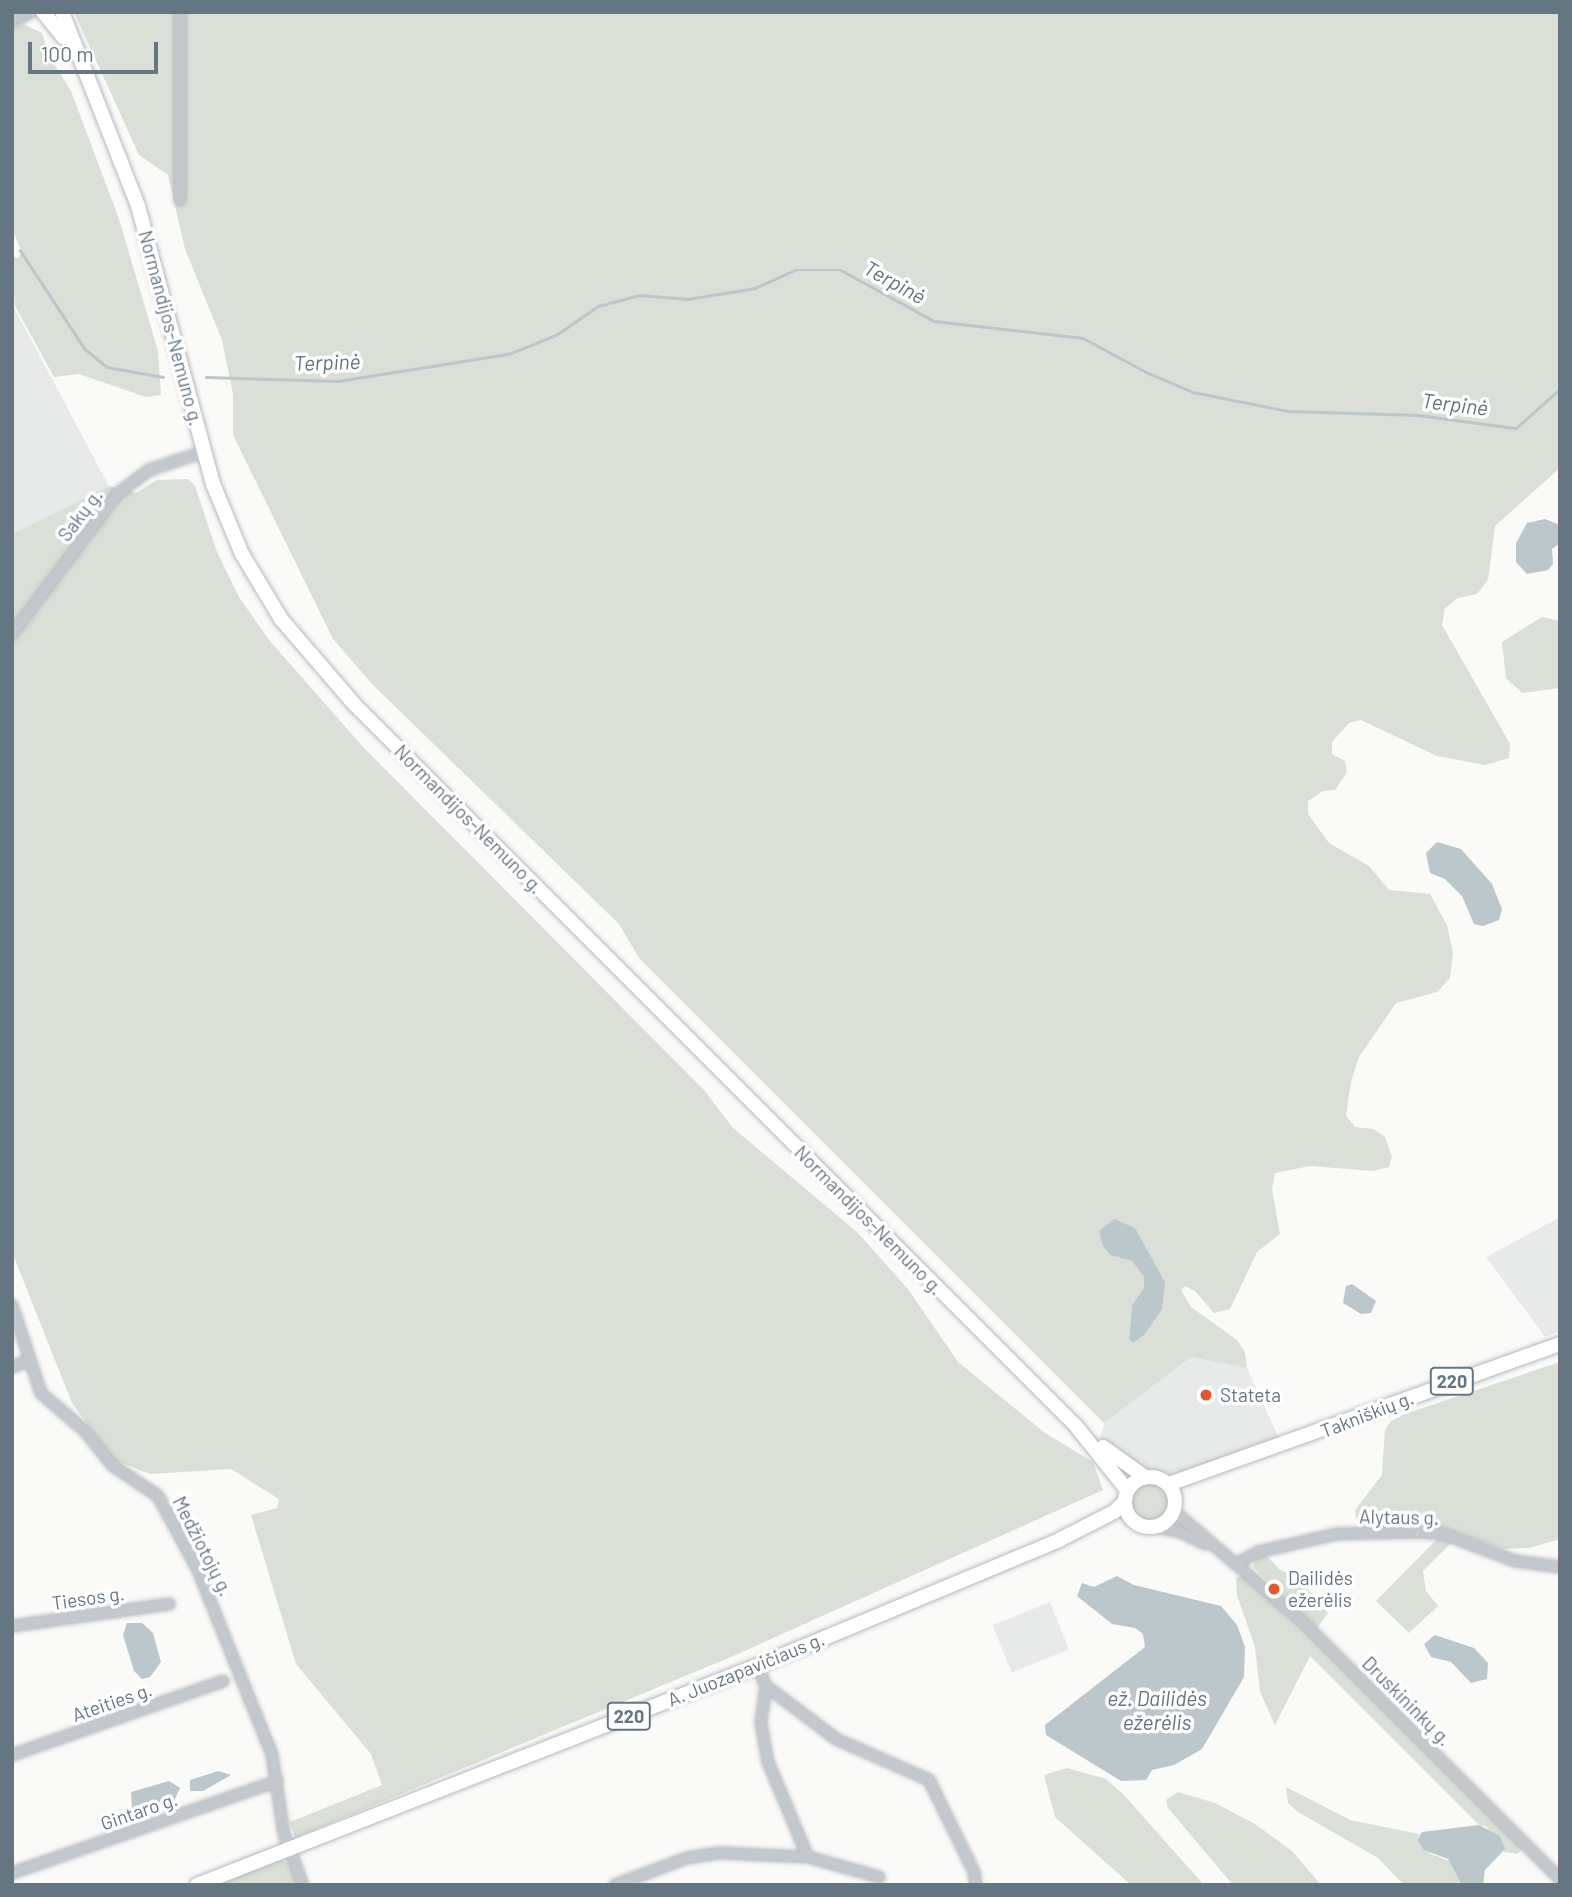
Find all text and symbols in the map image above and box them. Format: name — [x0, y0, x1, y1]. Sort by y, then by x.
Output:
scale bar — [32, 28, 161, 72]
text: 100 m — [41, 41, 94, 66]
street label: Normandijos-Nemuno g. — [134, 228, 208, 428]
water label: Terpinė — [860, 255, 930, 309]
water label: Terpinė — [293, 348, 361, 376]
water label: Terpinė — [1420, 387, 1490, 421]
street label: Sakų g. — [53, 484, 107, 546]
street label: Normandijos-Nemuno g. — [390, 740, 548, 898]
street label: Normandijos-Nemuno g. — [790, 1141, 948, 1299]
road number: 220 — [1429, 1366, 1475, 1396]
place label: Stateta — [1220, 1384, 1281, 1406]
street label: Takniškių g. — [1317, 1386, 1417, 1442]
marker: Stateta — [1198, 1387, 1214, 1403]
street label: Medžiotojų g. — [168, 1492, 238, 1600]
street label: Alytaus g. — [1359, 1505, 1439, 1529]
place label: Dailidės ežerėlis — [1288, 1567, 1353, 1611]
marker: Dailidės ežerėlis — [1266, 1581, 1282, 1597]
street label: Tiesos g. — [50, 1582, 126, 1614]
street label: A. Juozapavičiaus g. — [664, 1627, 828, 1711]
street label: Druskininkų g. — [1358, 1652, 1456, 1750]
street label: Ateities g. — [69, 1678, 155, 1726]
water label: ež. Dailidės ežerėlis — [1107, 1685, 1207, 1735]
road number: 220 — [606, 1702, 652, 1730]
street label: Gintaro g. — [98, 1787, 180, 1835]

